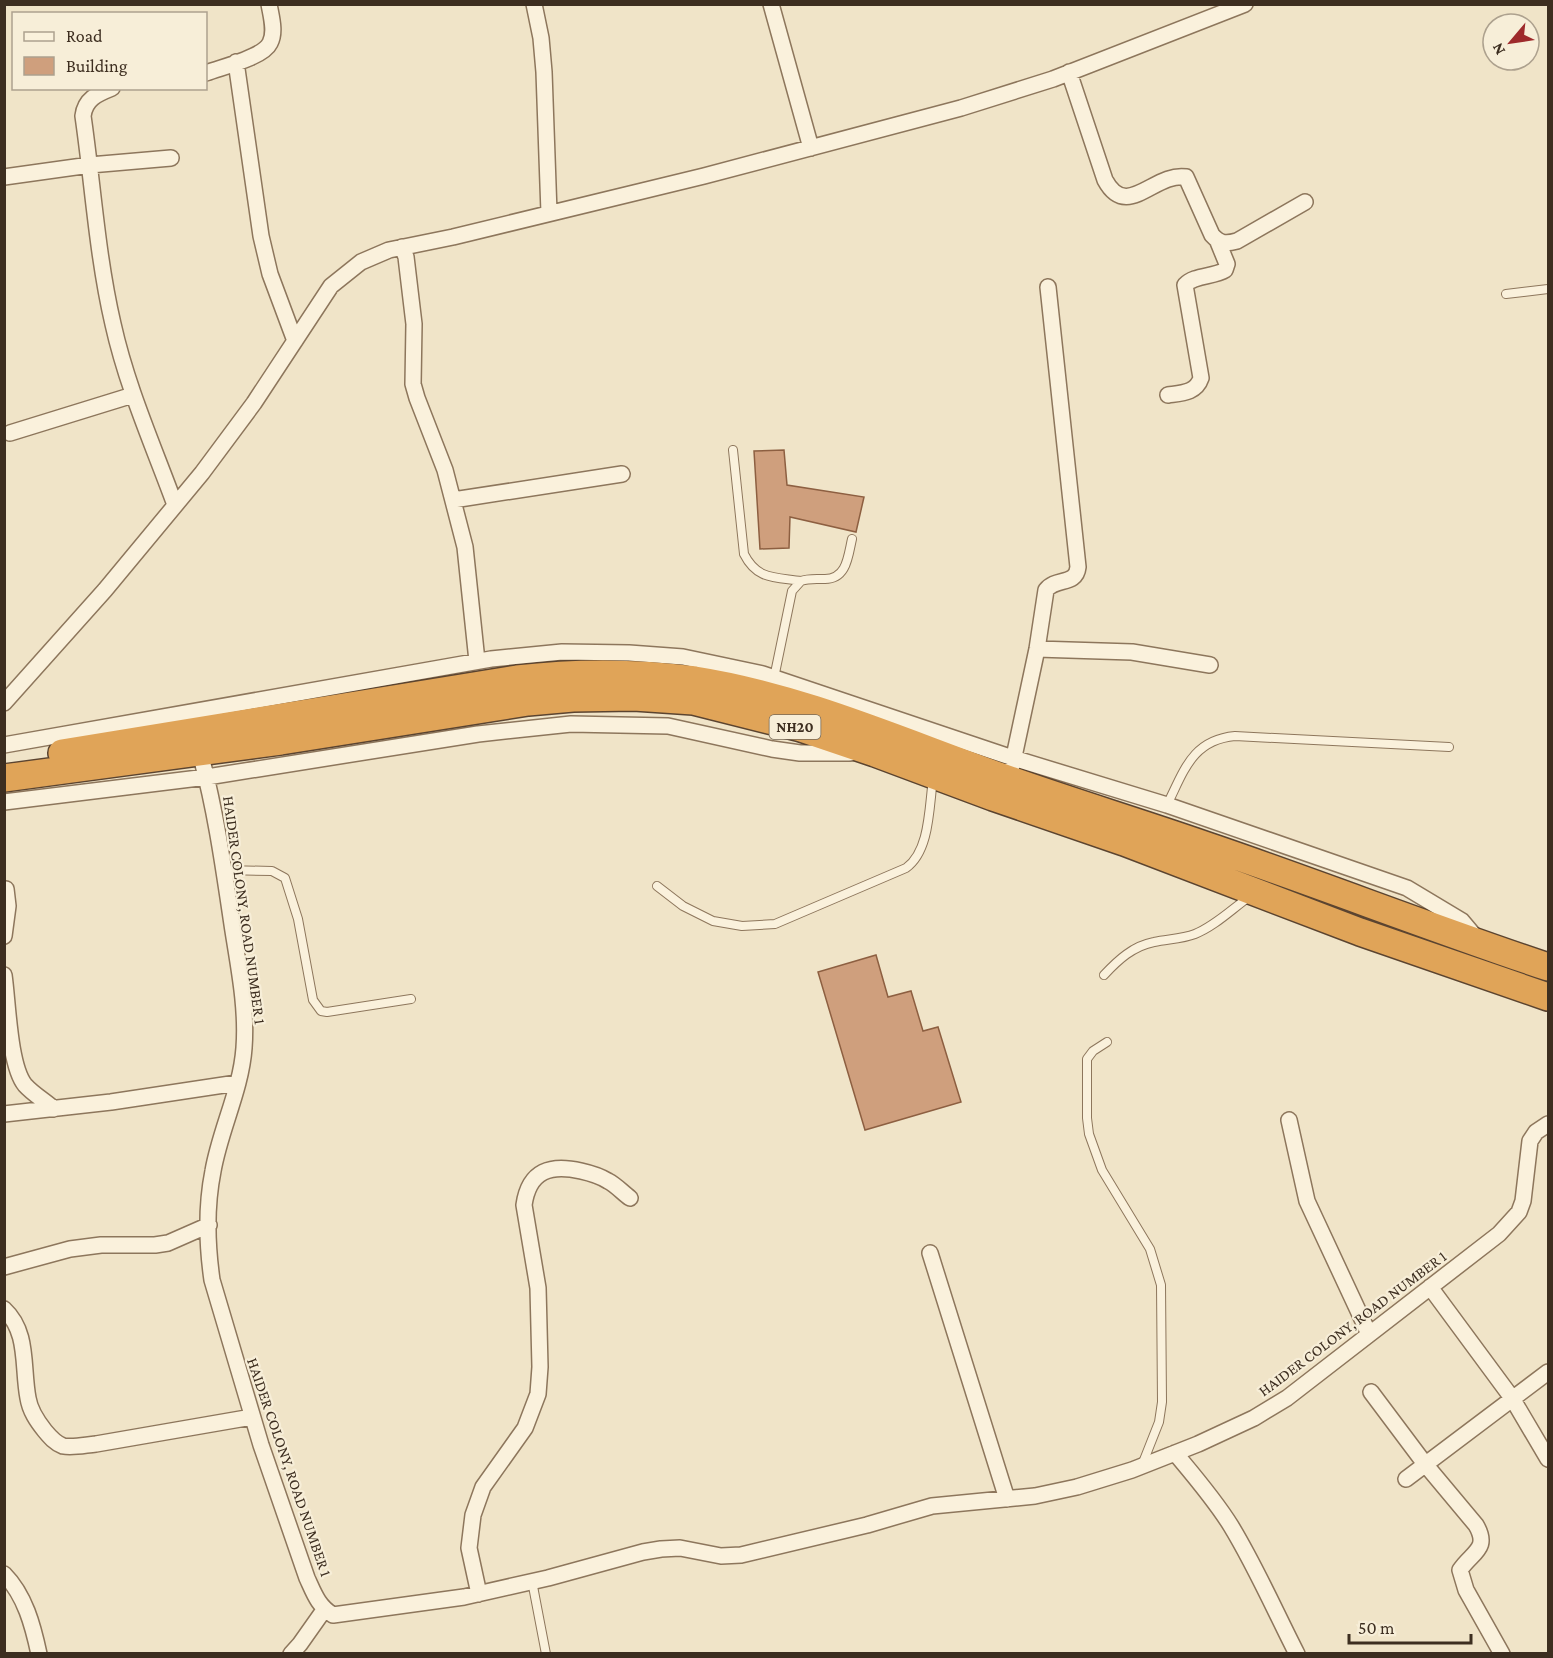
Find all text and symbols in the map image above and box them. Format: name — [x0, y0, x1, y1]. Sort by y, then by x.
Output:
legend — [12, 12, 207, 90]
north arrow — [1481, 12, 1541, 72]
text: Road — [66, 26, 103, 46]
text: N — [1488, 40, 1508, 58]
text: Building — [66, 56, 128, 76]
road number: NH20 — [770, 715, 820, 739]
street label: HAIDER COLONY, ROAD NUMBER 1 — [220, 795, 269, 1025]
street label: HAIDER COLONY, ROAD NUMBER 1 — [1255, 1247, 1449, 1400]
street label: HAIDER COLONY, ROAD NUMBER 1 — [244, 1355, 335, 1579]
scale bar — [1349, 1607, 1470, 1645]
text: 50 m — [1358, 1618, 1395, 1638]

